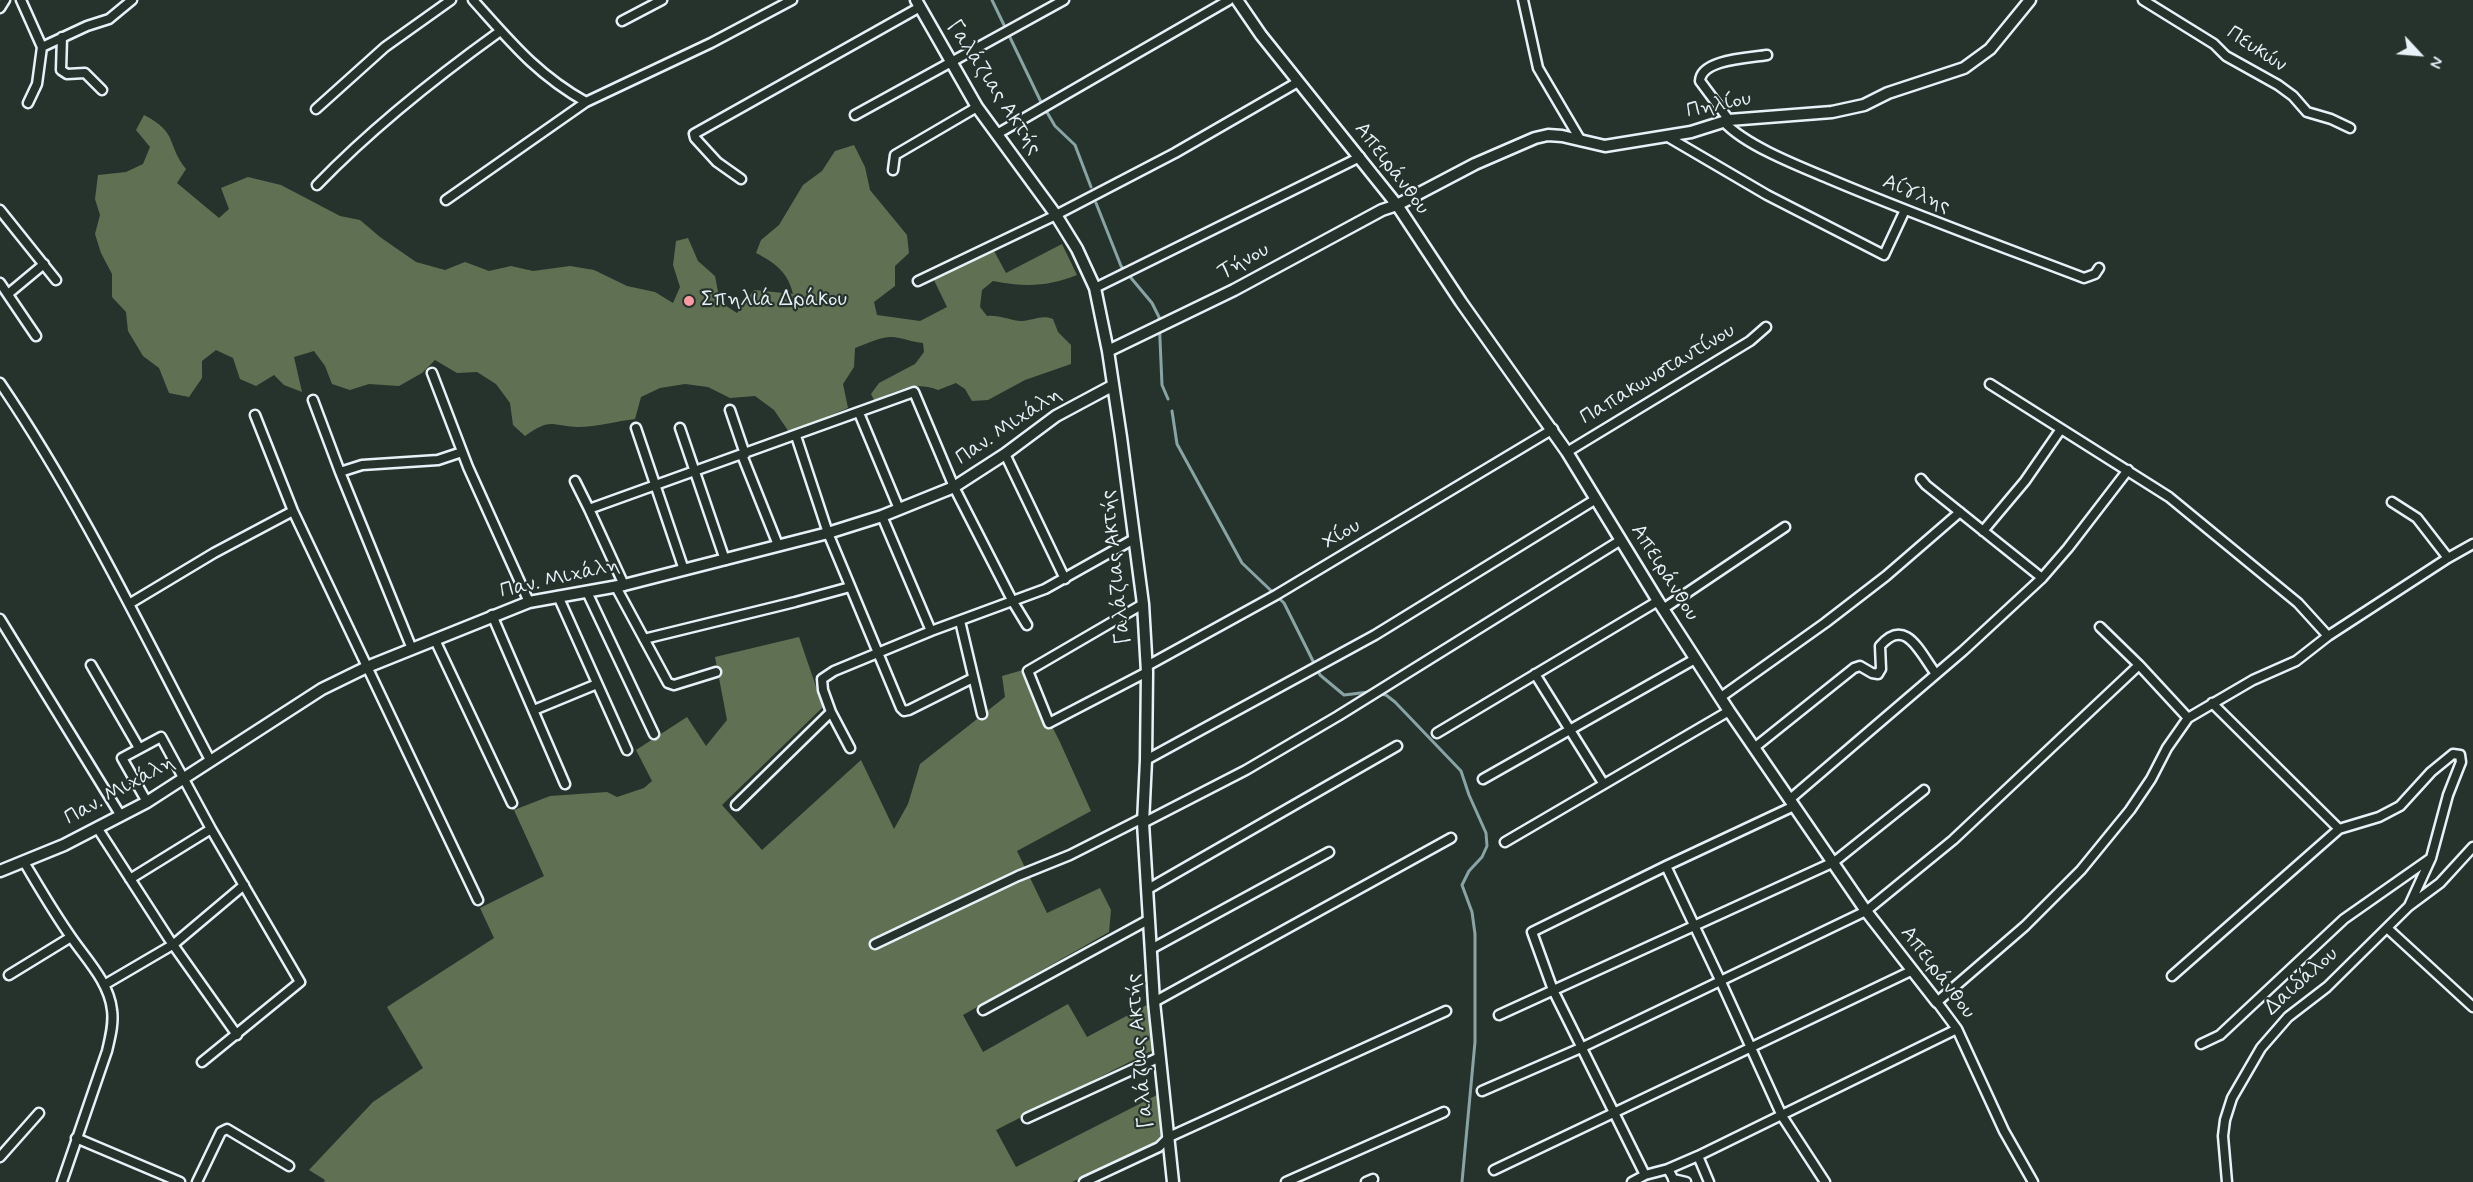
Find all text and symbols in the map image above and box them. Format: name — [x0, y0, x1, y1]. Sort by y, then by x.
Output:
street label: Γαλάζιας Ακτής — [940, 16, 1046, 160]
street label: Πευκών — [2221, 21, 2291, 79]
north arrow — [2389, 24, 2449, 84]
text: N — [2424, 53, 2447, 72]
street label: Πηλίου — [1684, 87, 1754, 125]
street label: Απειράνθου — [1348, 118, 1434, 220]
street label: Αίγλης — [1878, 170, 1954, 220]
street label: Τήνου — [1214, 238, 1274, 286]
place label: Σπηλιά Δράκου — [701, 288, 847, 314]
marker: Σπηλιά Δράκου — [682, 294, 696, 308]
street label: Παπακωνσταντίνου — [1576, 319, 1740, 431]
street label: Παν. Μιχάλη — [951, 382, 1067, 472]
street label: Γαλάζιας Ακτής — [1096, 488, 1138, 646]
street label: Χίου — [1318, 514, 1366, 556]
street label: Απειράνθου — [1624, 520, 1704, 626]
street label: Παν. Μιχάλη — [498, 553, 622, 605]
street label: Παν. Μιχάλη — [61, 750, 179, 832]
street label: Απειράνθου — [1894, 922, 1980, 1024]
street label: Δαιδάλου — [2260, 942, 2344, 1022]
street label: Γαλάζιας Ακτής — [1122, 972, 1160, 1130]

